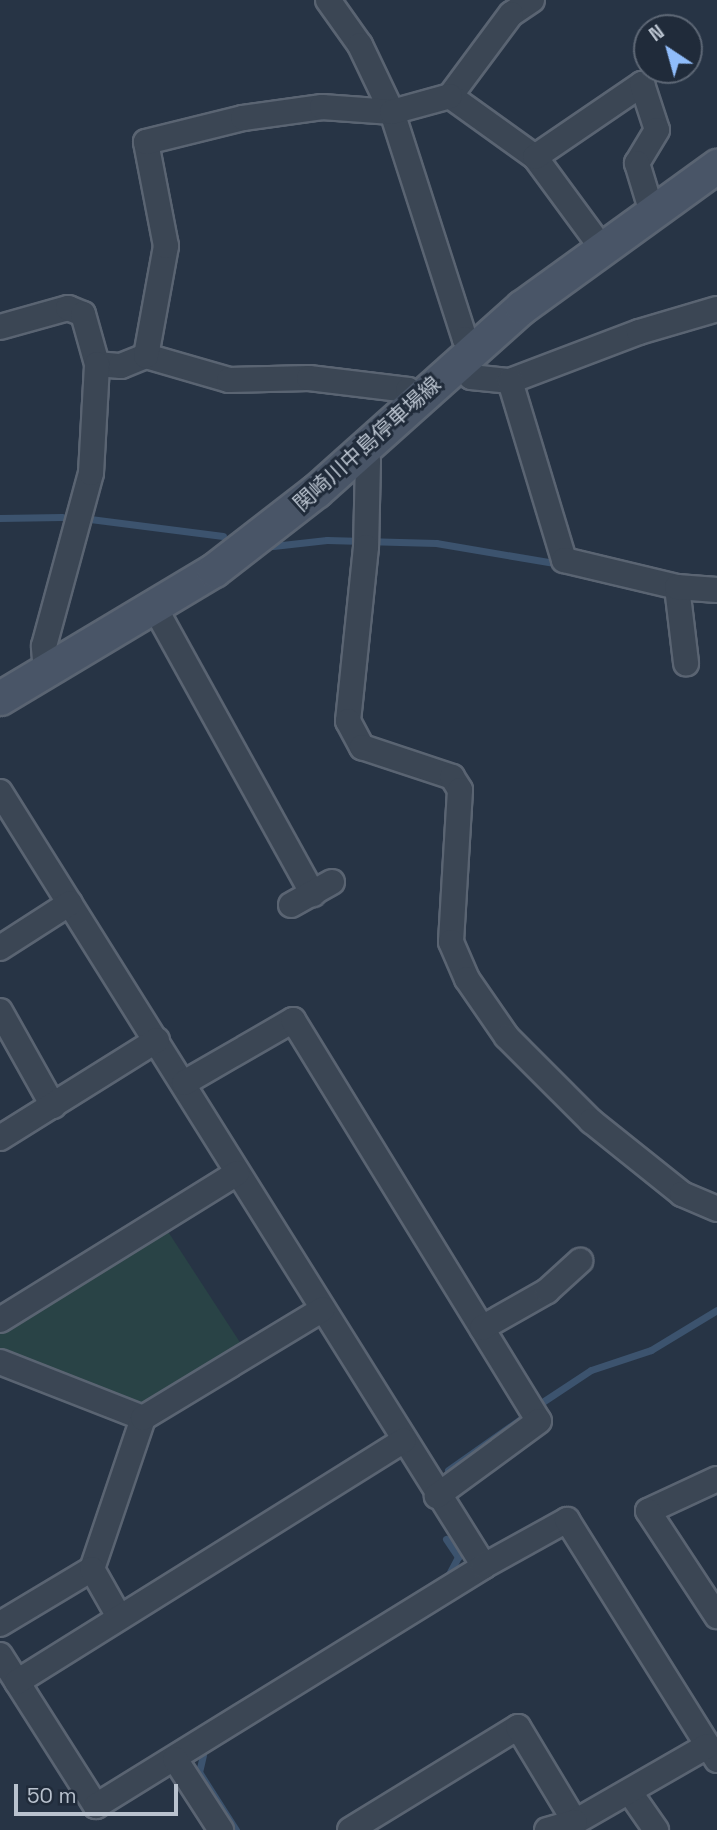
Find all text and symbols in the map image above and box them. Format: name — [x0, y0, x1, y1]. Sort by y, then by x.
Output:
north arrow — [633, 14, 703, 84]
text: N — [644, 19, 669, 47]
street label: 関崎川中島停車場線 — [288, 371, 446, 517]
scale bar — [18, 1770, 182, 1814]
text: 50 m — [27, 1782, 77, 1809]

